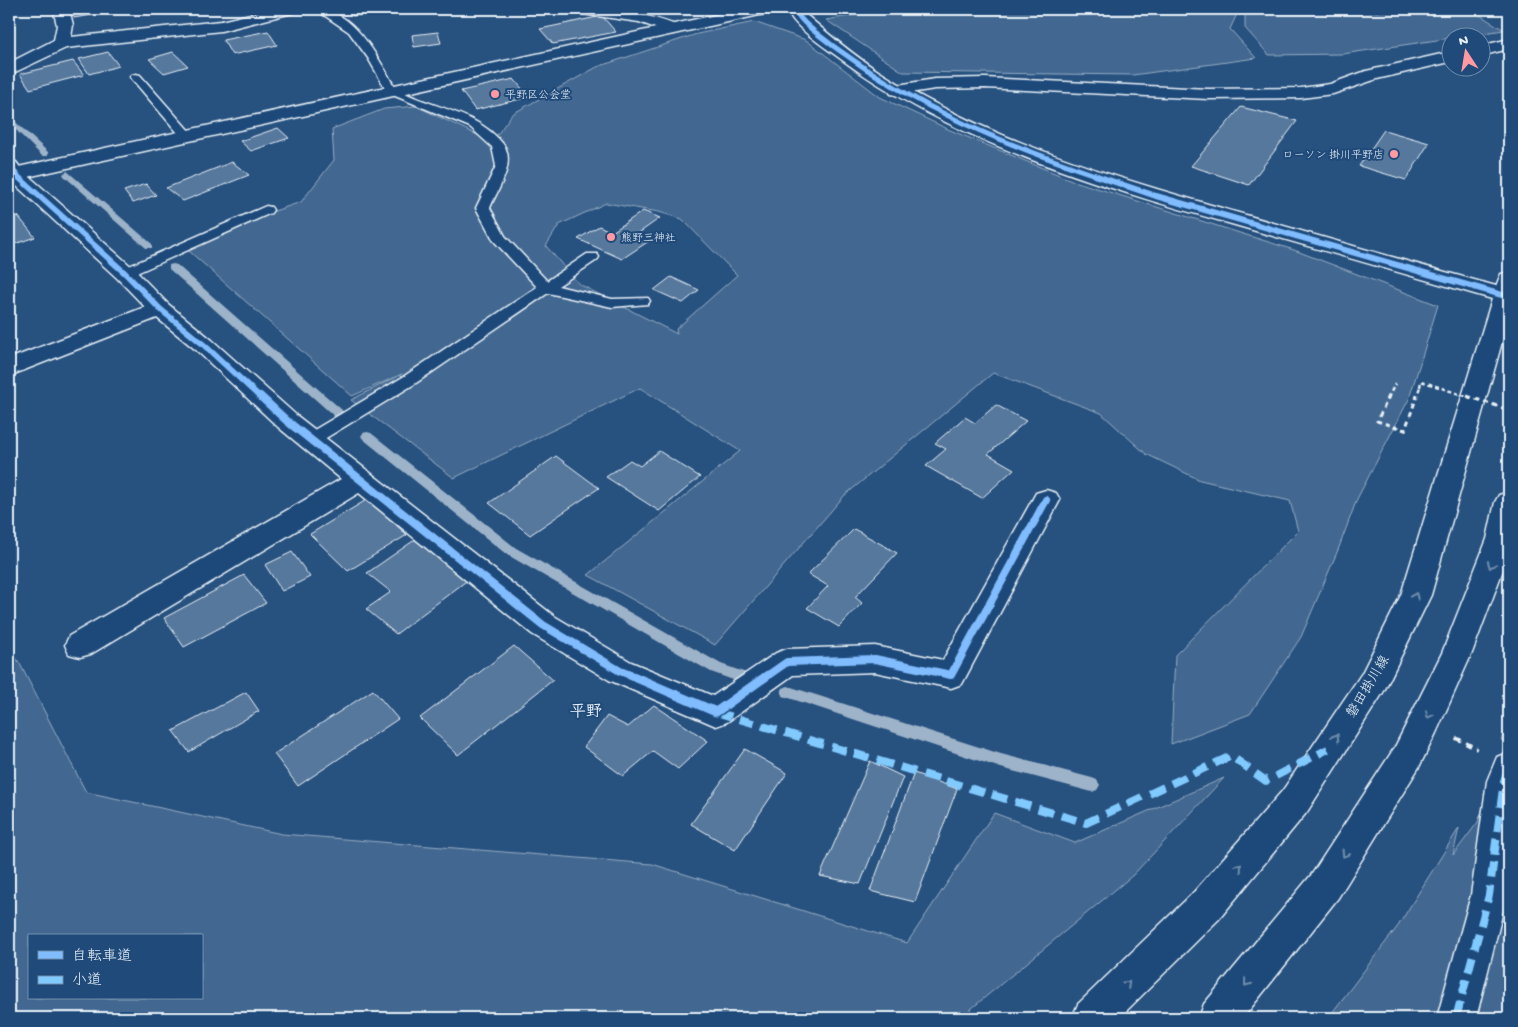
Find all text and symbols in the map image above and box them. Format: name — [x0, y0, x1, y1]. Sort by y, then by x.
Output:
north arrow — [1440, 28, 1490, 78]
text: N — [1458, 32, 1470, 51]
marker: 平野区公会堂 — [489, 88, 501, 100]
place label: 平野区公会堂 — [505, 89, 571, 102]
marker: ローソン 掛川平野店 — [1388, 148, 1400, 160]
place label: ローソン 掛川平野店 — [1282, 149, 1384, 162]
marker: 熊野三神社 — [605, 231, 617, 243]
place label: 熊野三神社 — [621, 232, 676, 245]
one-way arrow — [1487, 560, 1497, 569]
one-way arrow — [1409, 592, 1419, 601]
street label: 磐田掛川線 — [1344, 653, 1394, 722]
district label: 平野 — [570, 703, 602, 723]
one-way arrow — [1425, 710, 1435, 719]
one-way arrow — [1330, 734, 1339, 743]
one-way arrow — [1342, 849, 1352, 858]
one-way arrow — [1234, 864, 1243, 873]
legend — [28, 934, 202, 1000]
text: 自転車道 — [72, 947, 132, 966]
text: 小道 — [72, 972, 102, 990]
one-way arrow — [1244, 977, 1252, 986]
one-way arrow — [1121, 981, 1130, 990]

